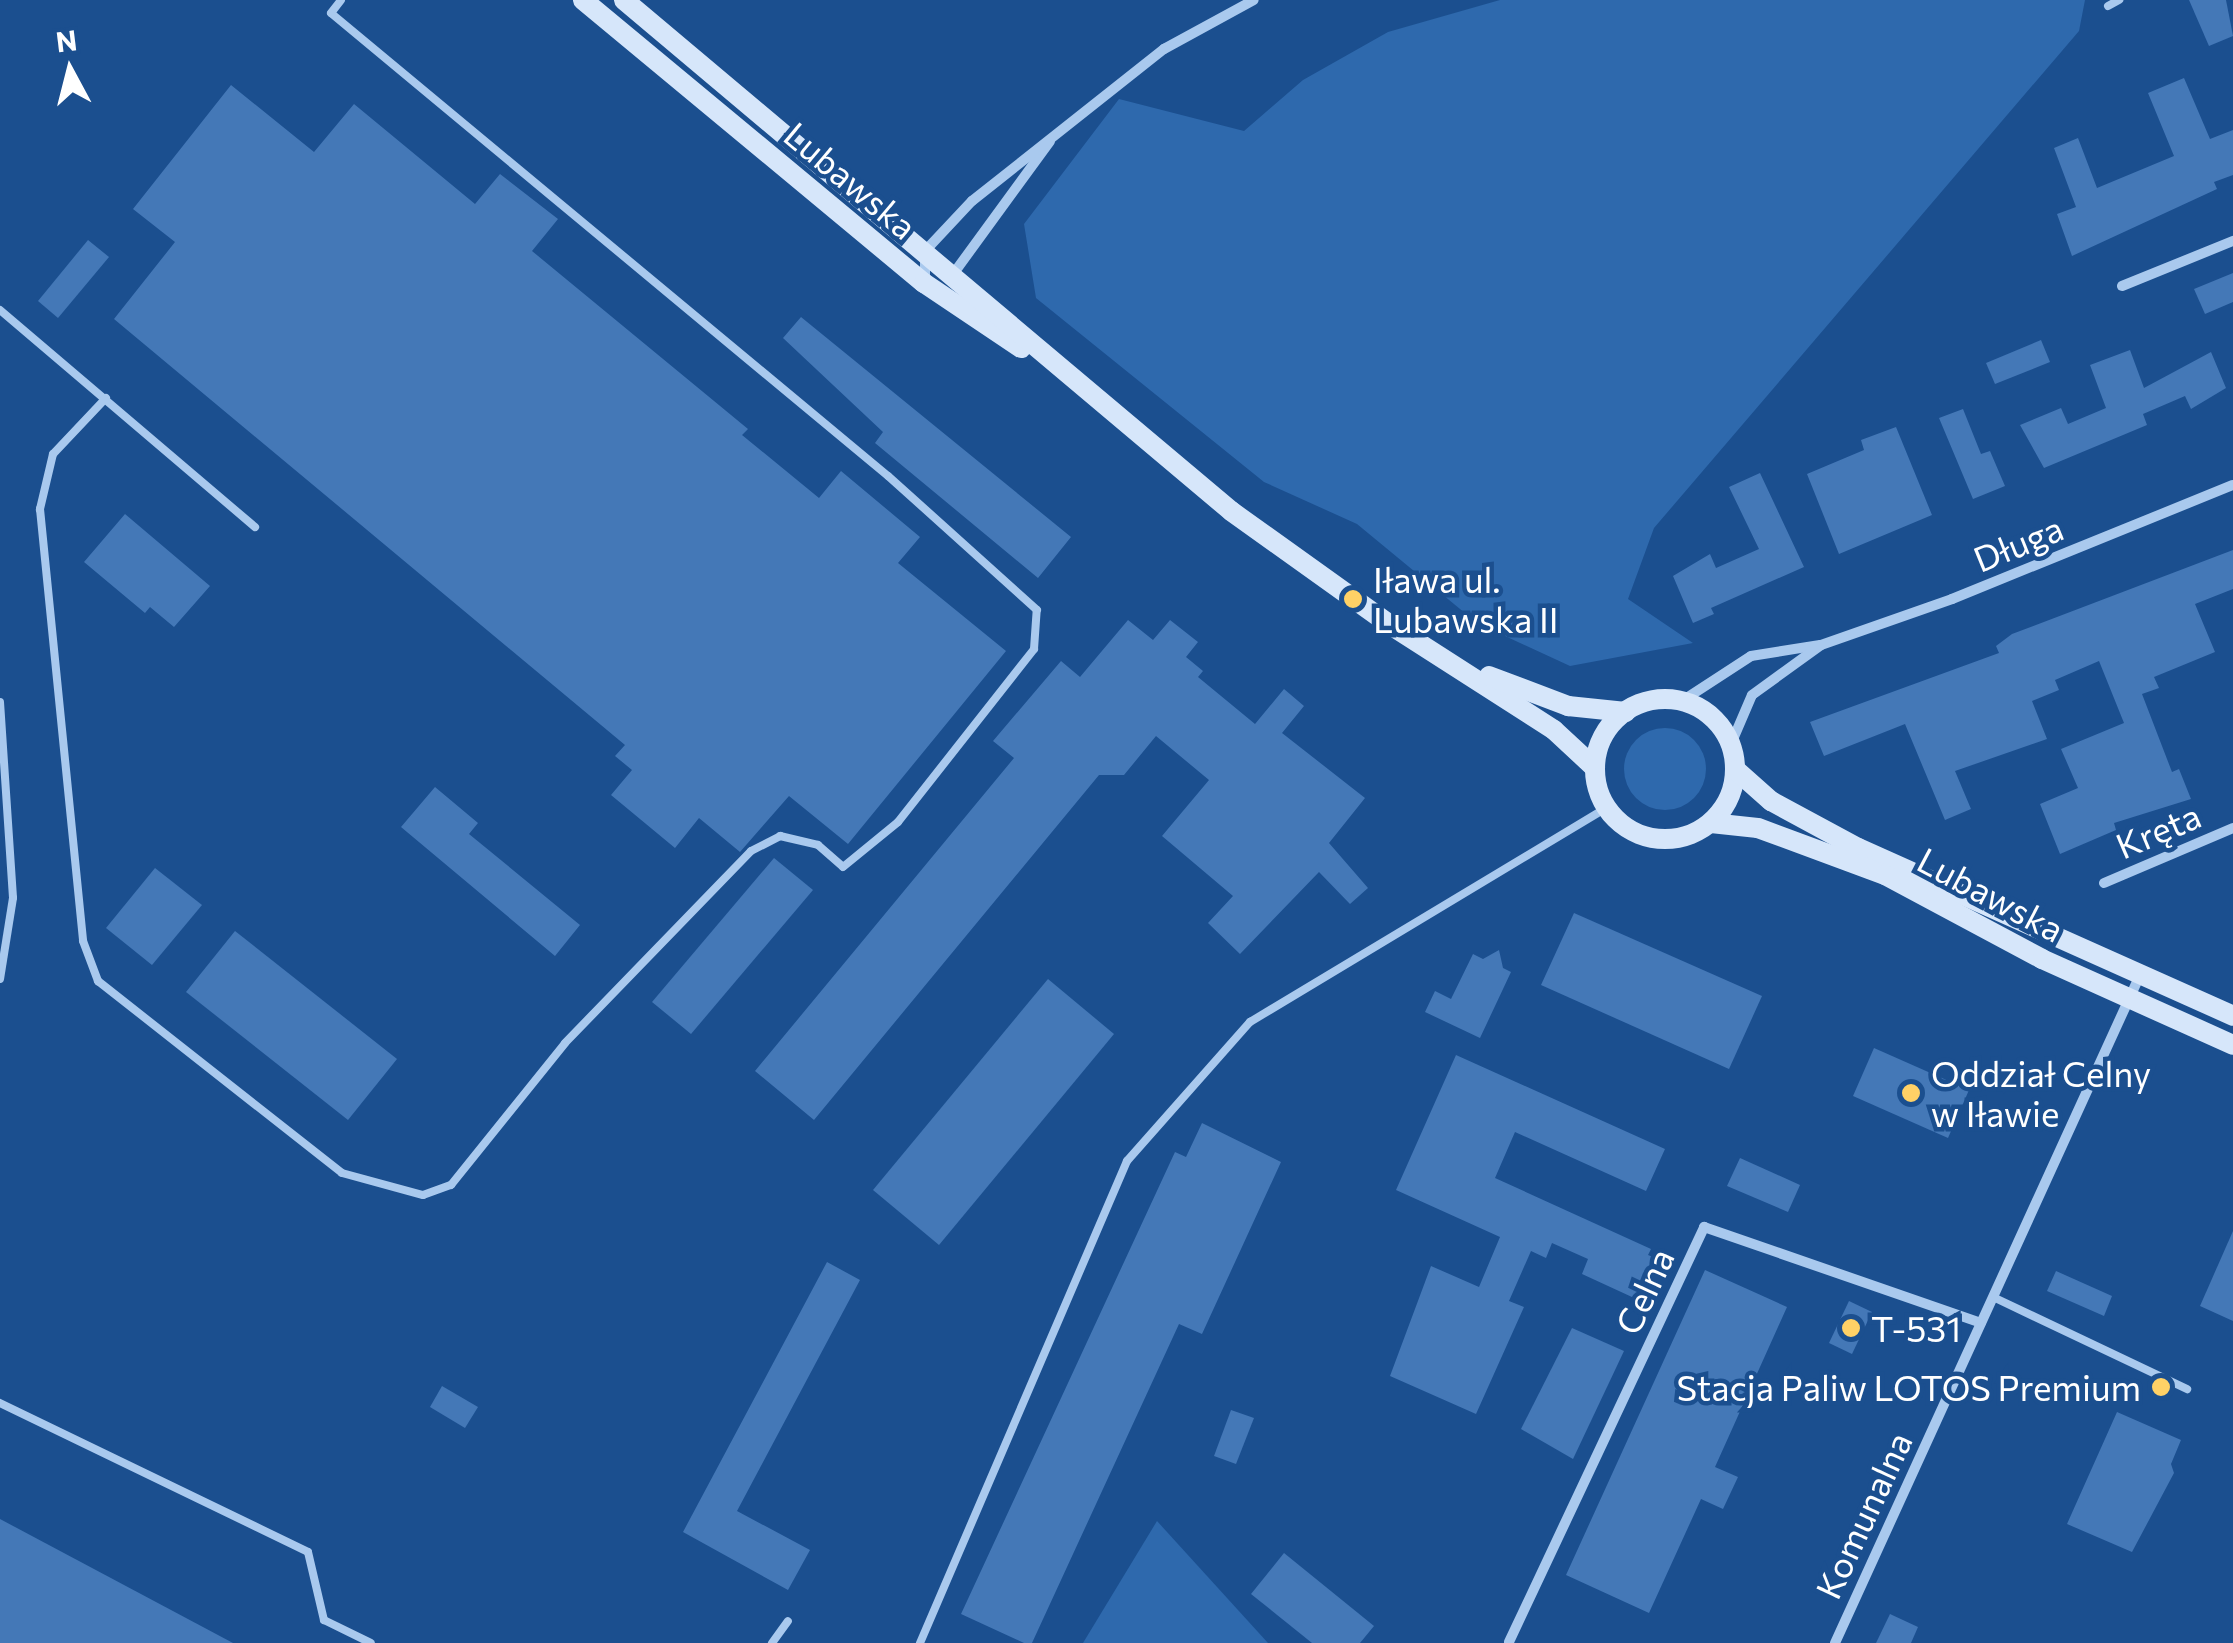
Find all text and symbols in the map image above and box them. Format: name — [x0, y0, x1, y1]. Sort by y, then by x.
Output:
north arrow — [20, 20, 120, 120]
text: N — [54, 22, 79, 58]
street label: Lubawska — [776, 113, 926, 247]
street label: Długa — [1967, 506, 2069, 580]
place label: Iława ul. Lubawska II — [1373, 558, 1559, 640]
marker: Iława ul. Lubawska II — [1342, 588, 1364, 610]
street label: Kręta — [2109, 794, 2207, 866]
street label: Lubawska — [1911, 838, 2071, 950]
place label: Oddział Celny w Iławie — [1931, 1052, 2151, 1134]
marker: Oddział Celny w Iławie — [1900, 1082, 1922, 1104]
street label: Celna — [1606, 1241, 1682, 1341]
place label: T-531 — [1871, 1307, 1961, 1349]
marker: T-531 — [1840, 1317, 1862, 1339]
place label: Stacja Paliw LOTOS Premium — [1677, 1366, 2141, 1408]
marker: Stacja Paliw LOTOS Premium — [2150, 1376, 2172, 1398]
street label: Komunalna — [1806, 1425, 1920, 1605]

